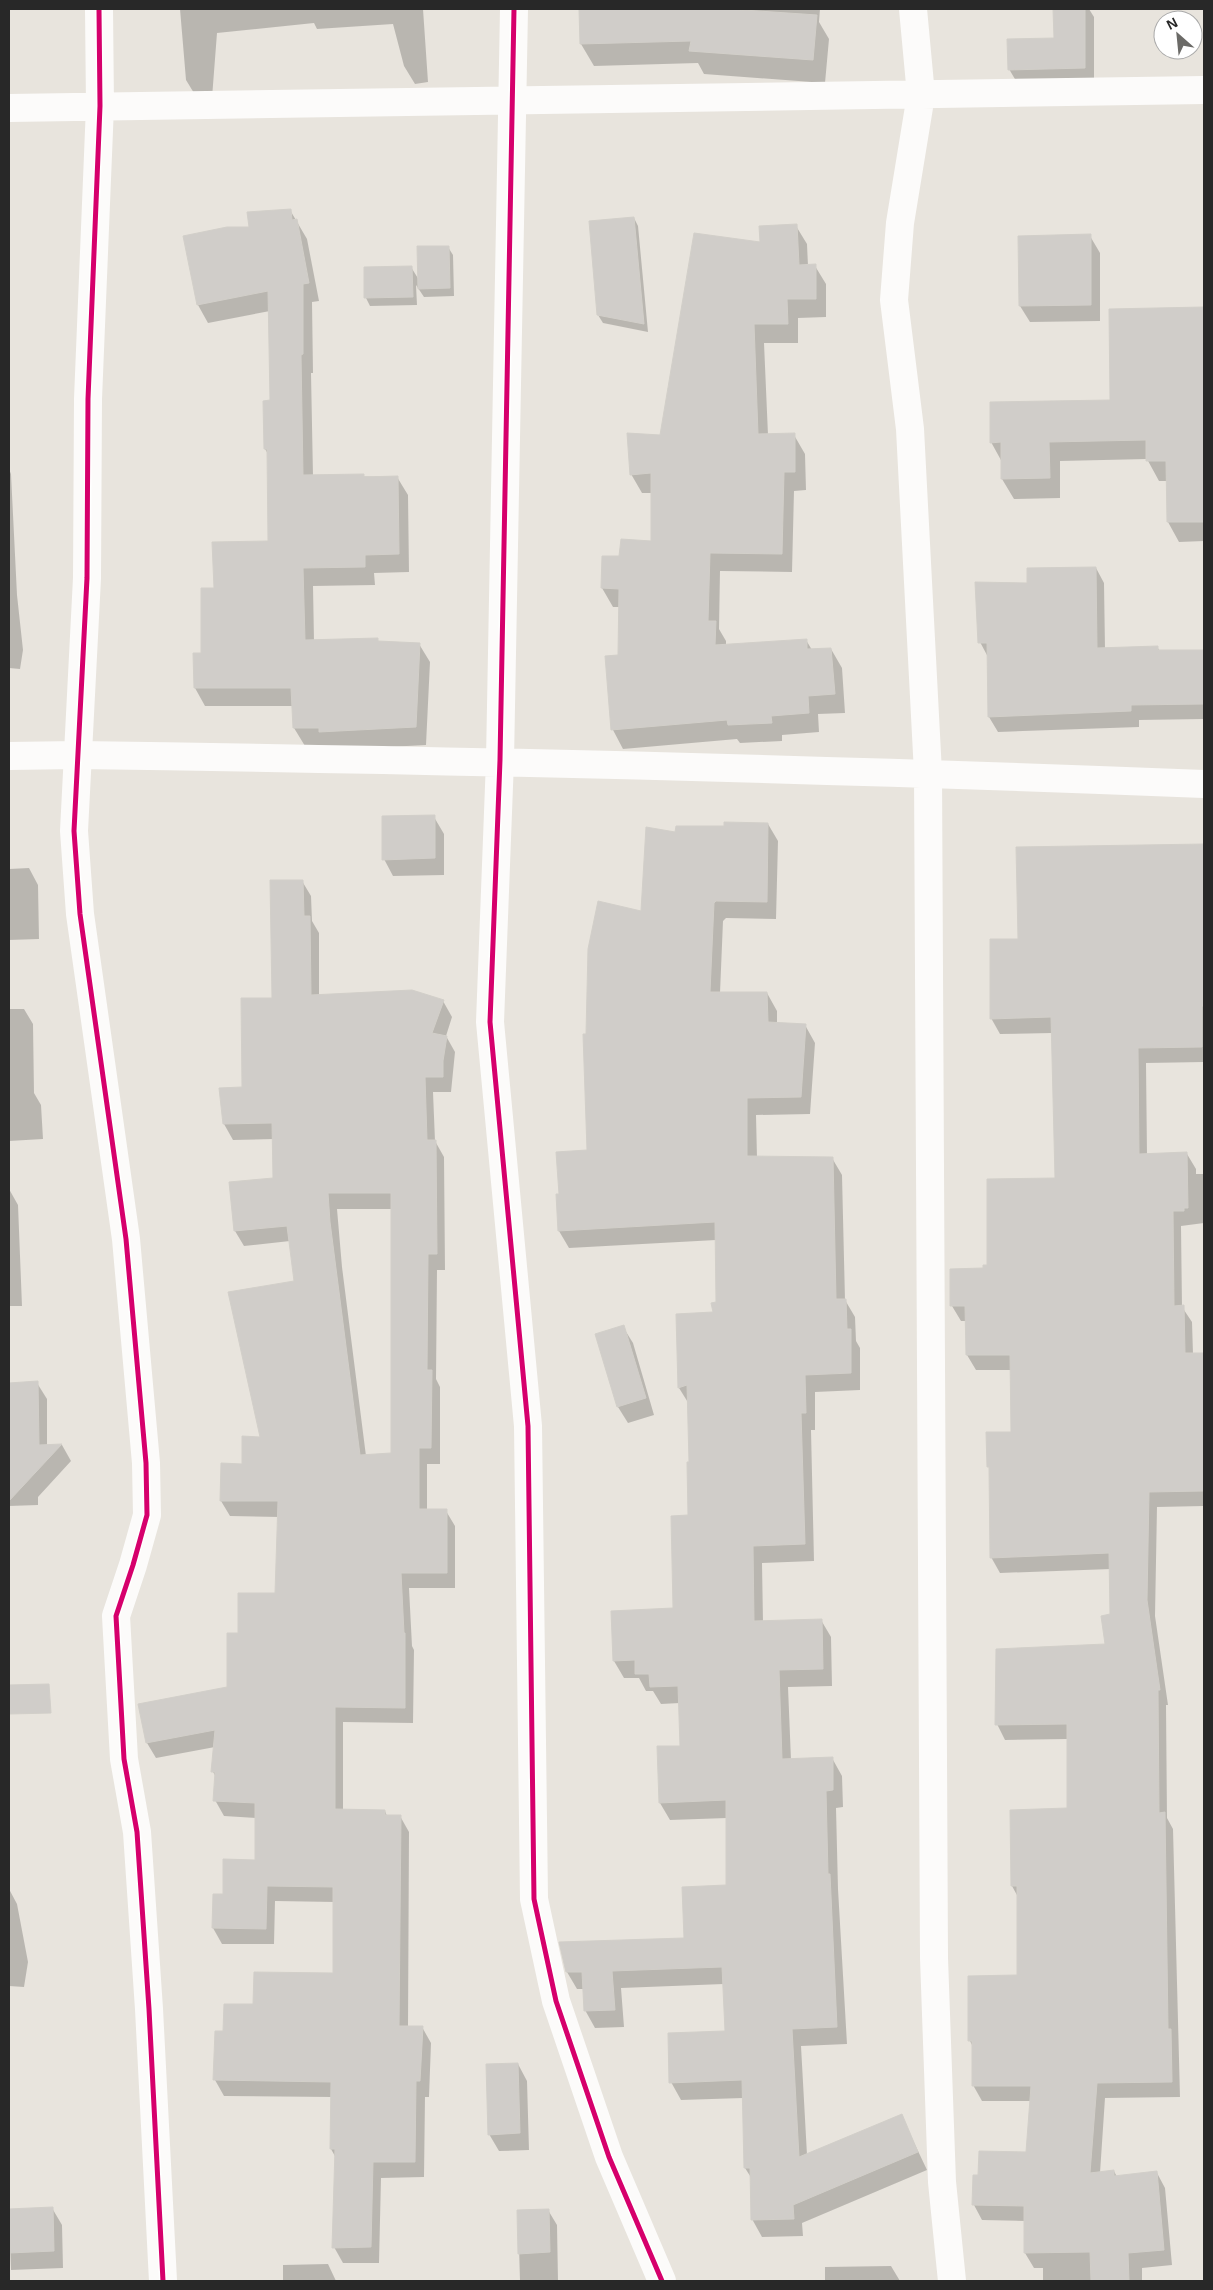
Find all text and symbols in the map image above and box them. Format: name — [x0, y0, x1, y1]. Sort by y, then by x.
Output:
north arrow — [1153, 10, 1203, 60]
text: N — [1164, 14, 1180, 33]

